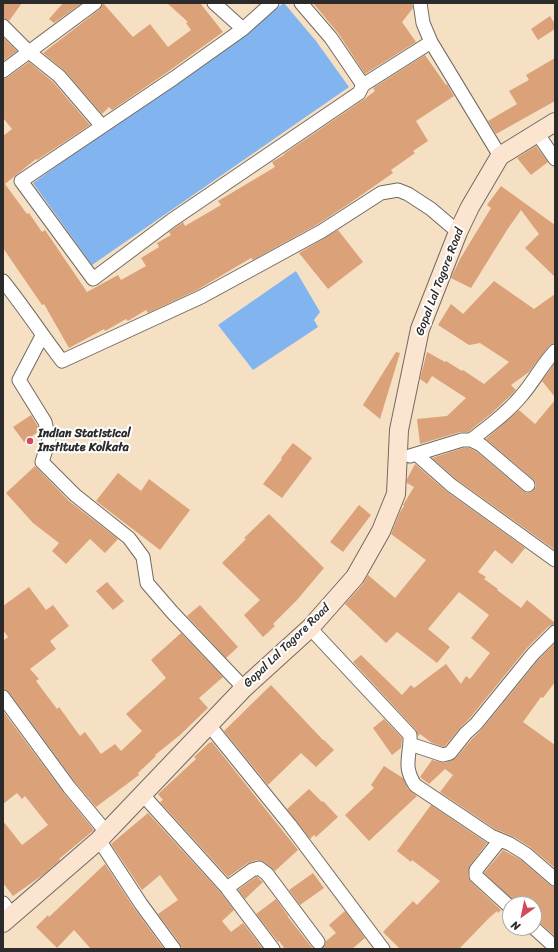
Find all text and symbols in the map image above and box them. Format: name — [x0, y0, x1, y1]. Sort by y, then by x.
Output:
street label: Gopal Lal Tagore Road — [413, 226, 467, 338]
place label: Indian Statistical Institute Kolkata — [38, 427, 131, 455]
marker: Indian Statistical Institute Kolkata — [25, 436, 35, 446]
street label: Gopal Lal Tagore Road — [241, 601, 333, 691]
north arrow — [502, 896, 542, 936]
text: N — [507, 916, 524, 936]

